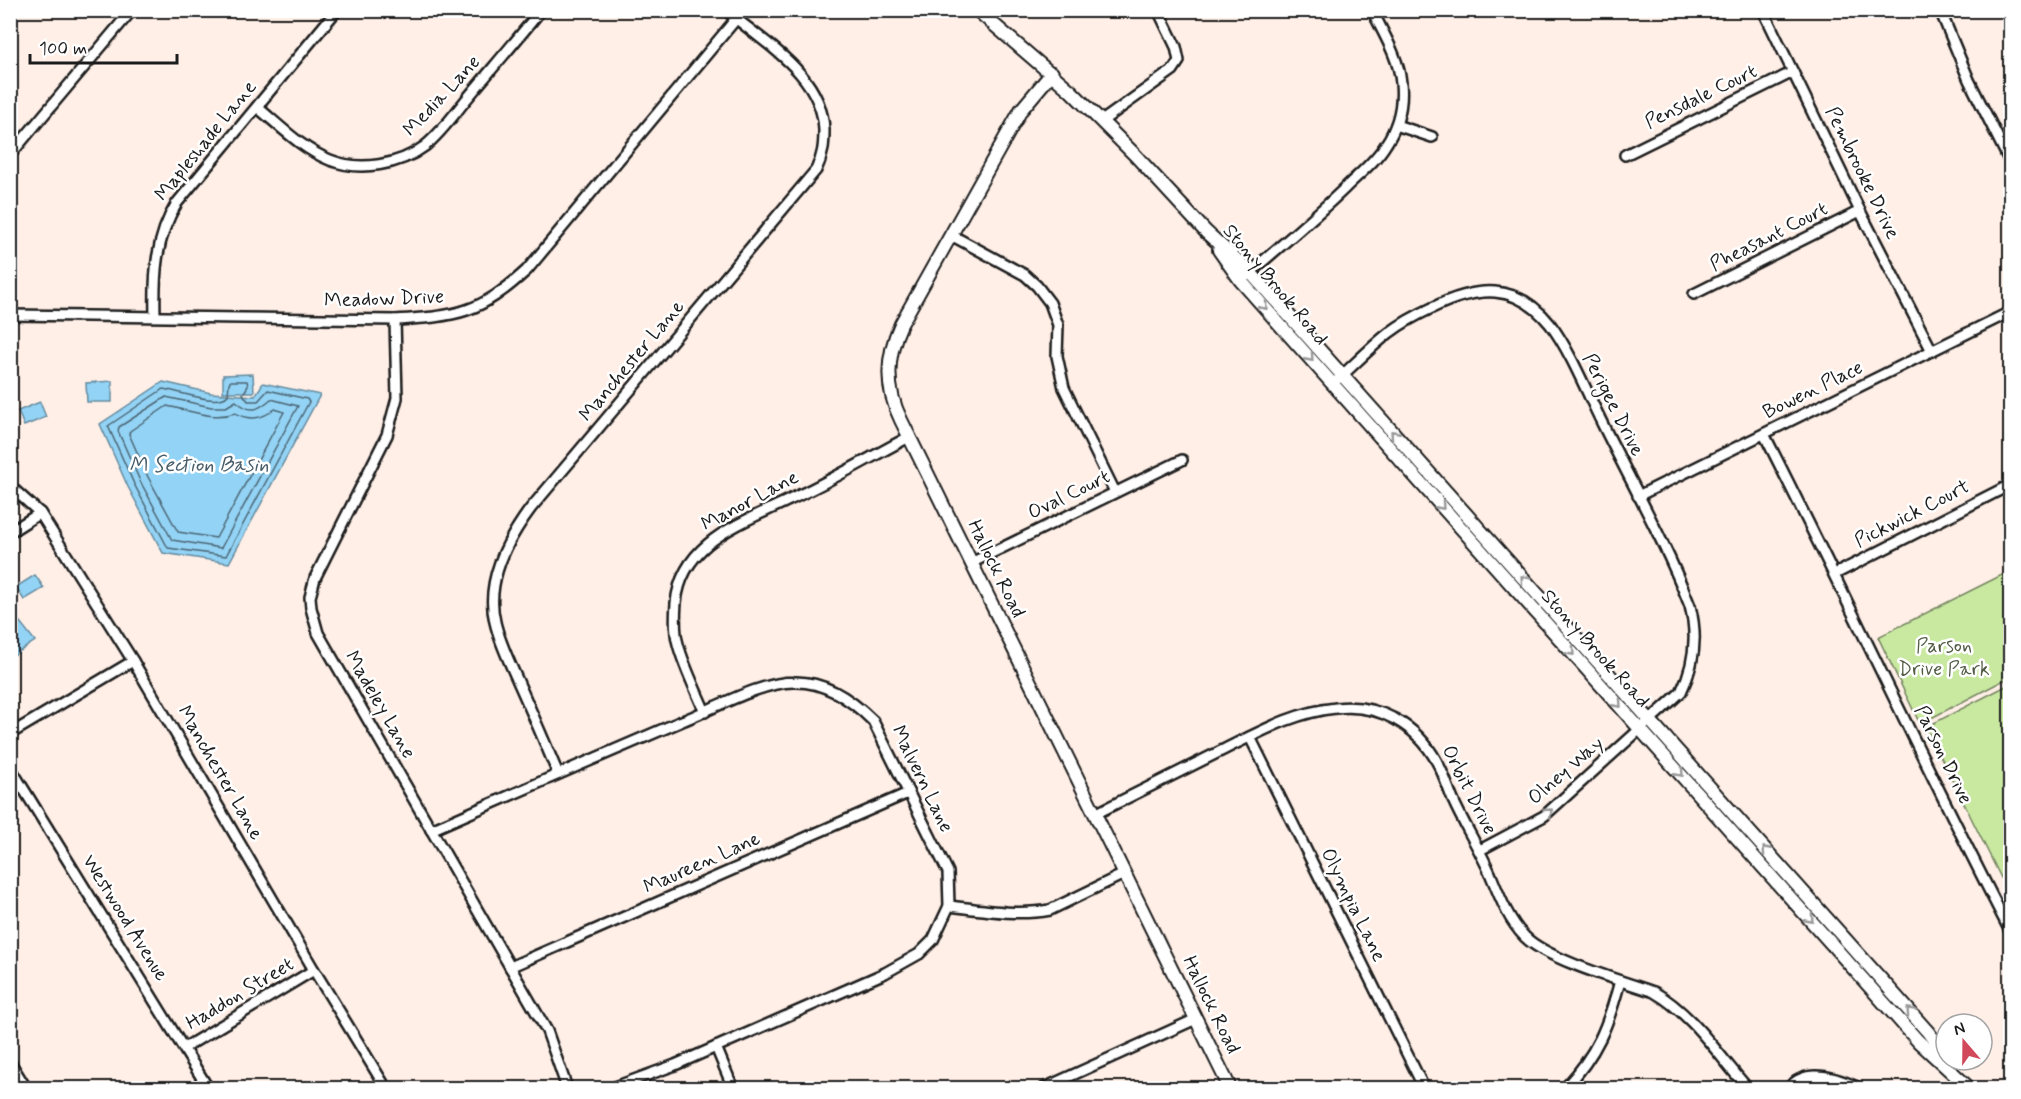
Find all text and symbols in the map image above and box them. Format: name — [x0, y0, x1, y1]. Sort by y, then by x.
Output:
scale bar — [30, 27, 177, 65]
text: 100 m — [39, 37, 87, 61]
street label: Media Lane — [397, 49, 487, 143]
street label: Pensdale Court — [1640, 58, 1762, 136]
street label: Mapleshade Lane — [149, 75, 263, 207]
street label: Pembrooke Drive — [1818, 102, 1906, 244]
street label: Pheasant Court — [1705, 196, 1833, 278]
street label: Stony Brook Road — [1216, 218, 1334, 352]
street label: Meadow Drive — [324, 283, 444, 315]
street label: Manchester Lane — [573, 294, 691, 428]
one-way arrow — [1257, 300, 1268, 310]
street label: Perigee Drive — [1575, 349, 1651, 462]
one-way arrow — [1303, 351, 1314, 362]
street label: Bowen Place — [1758, 354, 1868, 426]
one-way arrow — [1390, 430, 1401, 441]
water label: M Section Basin — [129, 451, 269, 479]
street label: Oval Court — [1023, 463, 1115, 527]
street label: Manor Lane — [697, 464, 804, 538]
street label: Pickwick Court — [1850, 473, 1974, 555]
one-way arrow — [1434, 499, 1445, 510]
street label: Hallock Road — [961, 515, 1031, 623]
one-way arrow — [1520, 575, 1531, 586]
street label: Stony Brook Road — [1534, 584, 1656, 714]
park label: Parson Drive Park — [1898, 633, 1990, 683]
one-way arrow — [1564, 645, 1575, 655]
street label: Madeley Lane — [338, 646, 422, 764]
one-way arrow — [1611, 697, 1622, 708]
street label: Manchester Lane — [171, 701, 269, 845]
street label: Parson Drive — [1907, 701, 1979, 809]
street label: Malvern Lane — [884, 721, 960, 837]
street label: Olney Way — [1522, 731, 1610, 811]
street label: Orbit Drive — [1435, 741, 1503, 839]
one-way arrow — [1673, 767, 1684, 777]
one-way arrow — [1542, 808, 1553, 819]
street label: Maureen Lane — [639, 825, 765, 901]
street label: Olympia Lane — [1314, 844, 1392, 967]
one-way arrow — [1762, 846, 1773, 857]
street label: Westwood Avenue — [75, 850, 175, 986]
one-way arrow — [1803, 912, 1814, 923]
street label: Haddon Street — [181, 951, 299, 1037]
street label: Hallock Road — [1176, 951, 1246, 1059]
one-way arrow — [1906, 1008, 1917, 1018]
north arrow — [1934, 1012, 1994, 1072]
text: N — [1951, 1018, 1968, 1041]

